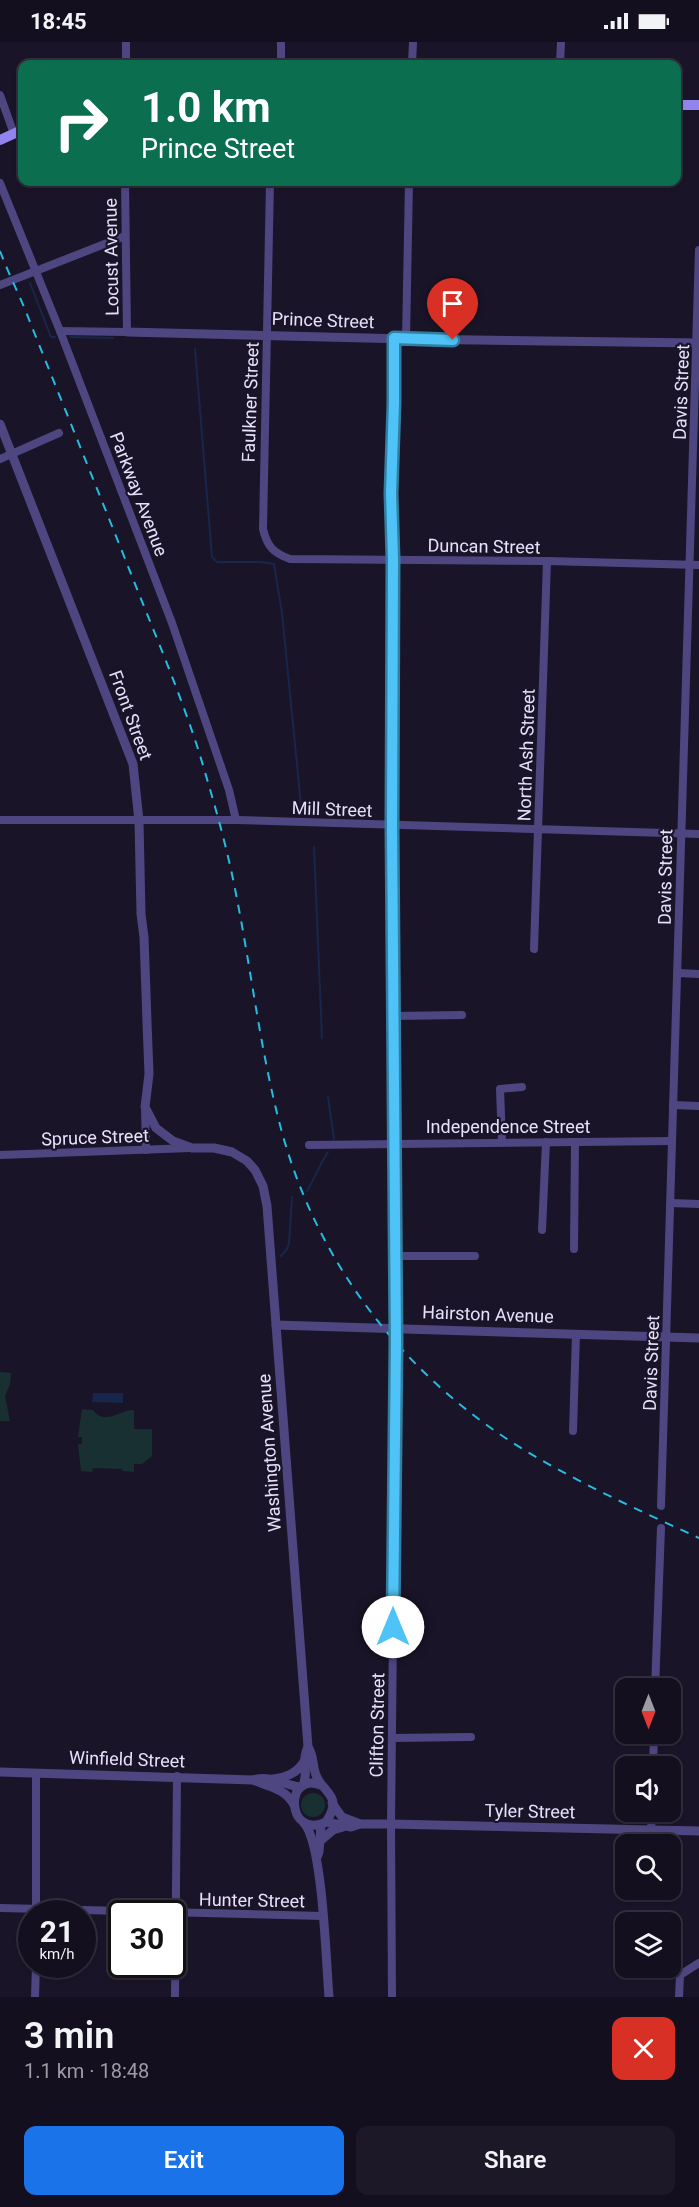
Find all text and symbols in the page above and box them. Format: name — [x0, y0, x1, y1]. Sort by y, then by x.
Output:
text: 18:45 — [30, 9, 87, 34]
text: 1.0 km — [141, 83, 271, 132]
icon: right — [42, 84, 120, 162]
text: Prince Street — [141, 133, 295, 165]
street label: Locust Avenue — [99, 198, 123, 316]
pin — [427, 278, 478, 340]
icon: arrive — [436, 287, 469, 320]
street label: Prince Street — [271, 308, 375, 332]
street label: Faulkner Street — [237, 341, 263, 463]
street label: Davis Street — [669, 344, 693, 440]
street label: Parkway Avenue — [106, 429, 172, 559]
street label: Duncan Street — [427, 535, 541, 557]
street label: Front Street — [105, 667, 157, 763]
street label: North Ash Street — [513, 688, 539, 822]
street label: Mill Street — [291, 797, 373, 821]
street label: Davis Street — [654, 829, 676, 925]
street label: Independence Street — [426, 1116, 590, 1137]
street label: Spruce Street — [41, 1125, 149, 1149]
street label: Hairston Avenue — [422, 1301, 554, 1327]
street label: Davis Street — [639, 1315, 663, 1411]
street label: Washington Avenue — [253, 1373, 285, 1533]
position arrow — [361, 1595, 425, 1659]
street label: Clifton Street — [366, 1672, 388, 1777]
north arrow — [615, 1678, 681, 1744]
map controls — [615, 1678, 681, 1978]
street label: Winfield Street — [69, 1746, 186, 1772]
button: sound — [615, 1756, 681, 1822]
street label: Tyler Street — [485, 1800, 576, 1822]
button: search — [615, 1834, 681, 1900]
street label: Hunter Street — [199, 1889, 305, 1911]
speed limit sign: 30 — [108, 1900, 186, 1978]
button: layers — [615, 1912, 681, 1978]
text: 21 — [40, 1914, 74, 1949]
text: km/h — [39, 1945, 75, 1963]
text: 3 min — [24, 2015, 114, 2057]
button: close — [612, 2017, 675, 2080]
text: 1.1 km · 18:48 — [24, 2059, 149, 2083]
button: Exit — [24, 2126, 344, 2195]
button: Share — [356, 2126, 675, 2195]

